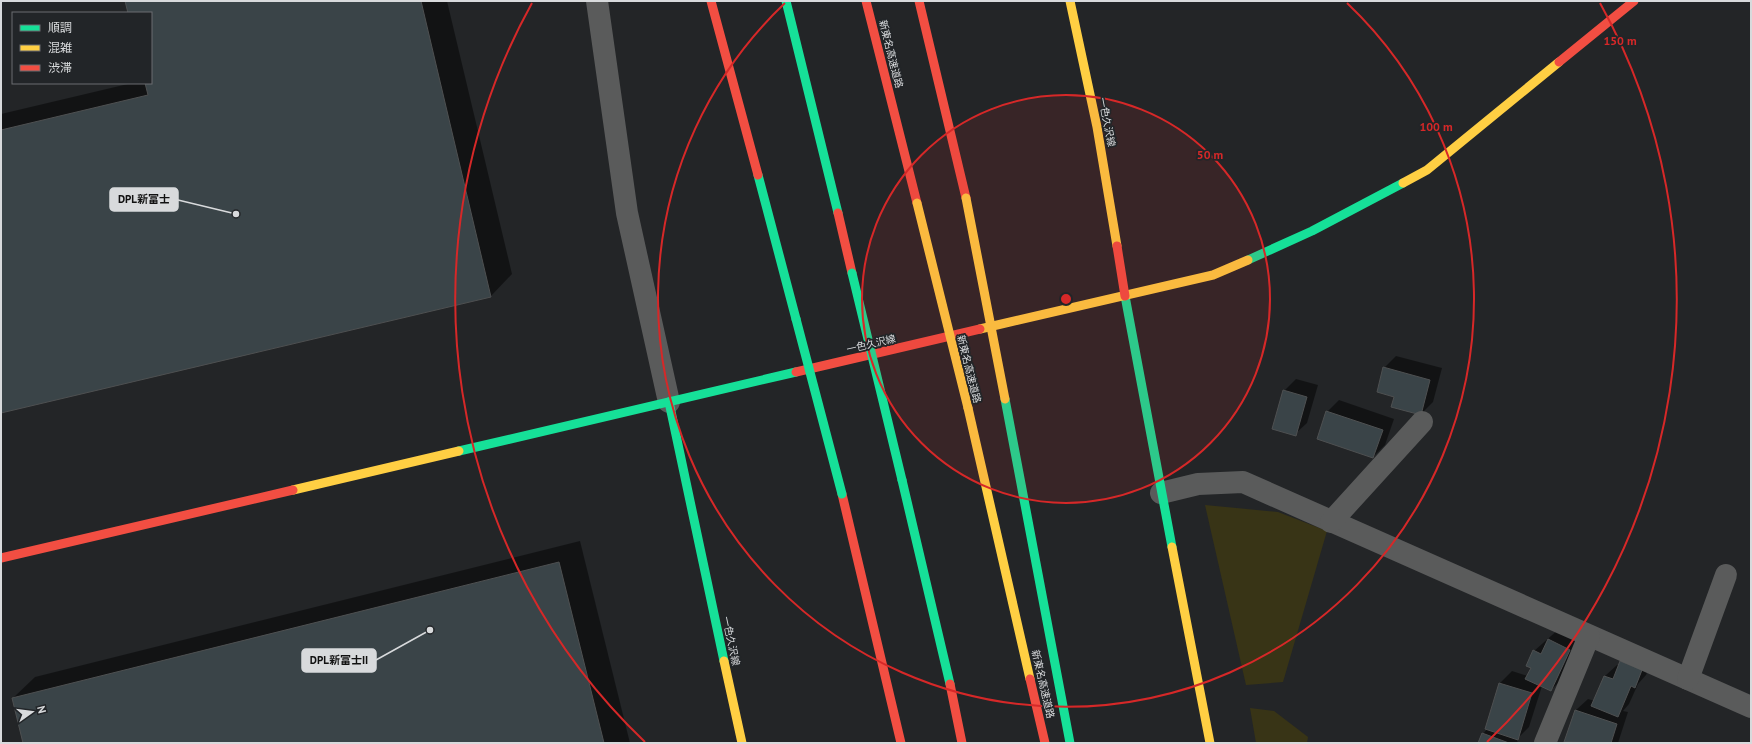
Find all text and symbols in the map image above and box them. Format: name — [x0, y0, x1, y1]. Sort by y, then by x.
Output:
legend — [12, 12, 152, 84]
street label: 新東名高速道路 — [876, 18, 906, 90]
text: 順調 — [48, 20, 72, 35]
text: 150 m — [1603, 33, 1637, 48]
text: 混雑 — [48, 40, 72, 55]
text: 渋滞 — [48, 60, 72, 75]
street label: 一色久沢線 — [1096, 96, 1118, 148]
text: 100 m — [1419, 119, 1453, 134]
text: 50 m — [1197, 147, 1223, 162]
callout: DPL新富士 — [110, 188, 178, 211]
text: DPL新富士 — [118, 192, 170, 206]
centre of rings — [1059, 292, 1073, 306]
street label: 一色久沢線 — [845, 332, 897, 356]
street label: 新東名高速道路 — [954, 333, 984, 405]
street label: 一色久沢線 — [719, 615, 743, 667]
street label: 新東名高速道路 — [1029, 648, 1057, 720]
callout: DPL新富士II — [302, 649, 376, 672]
text: DPL新富士II — [310, 653, 368, 667]
north arrow — [12, 692, 52, 732]
text: N — [34, 704, 49, 715]

